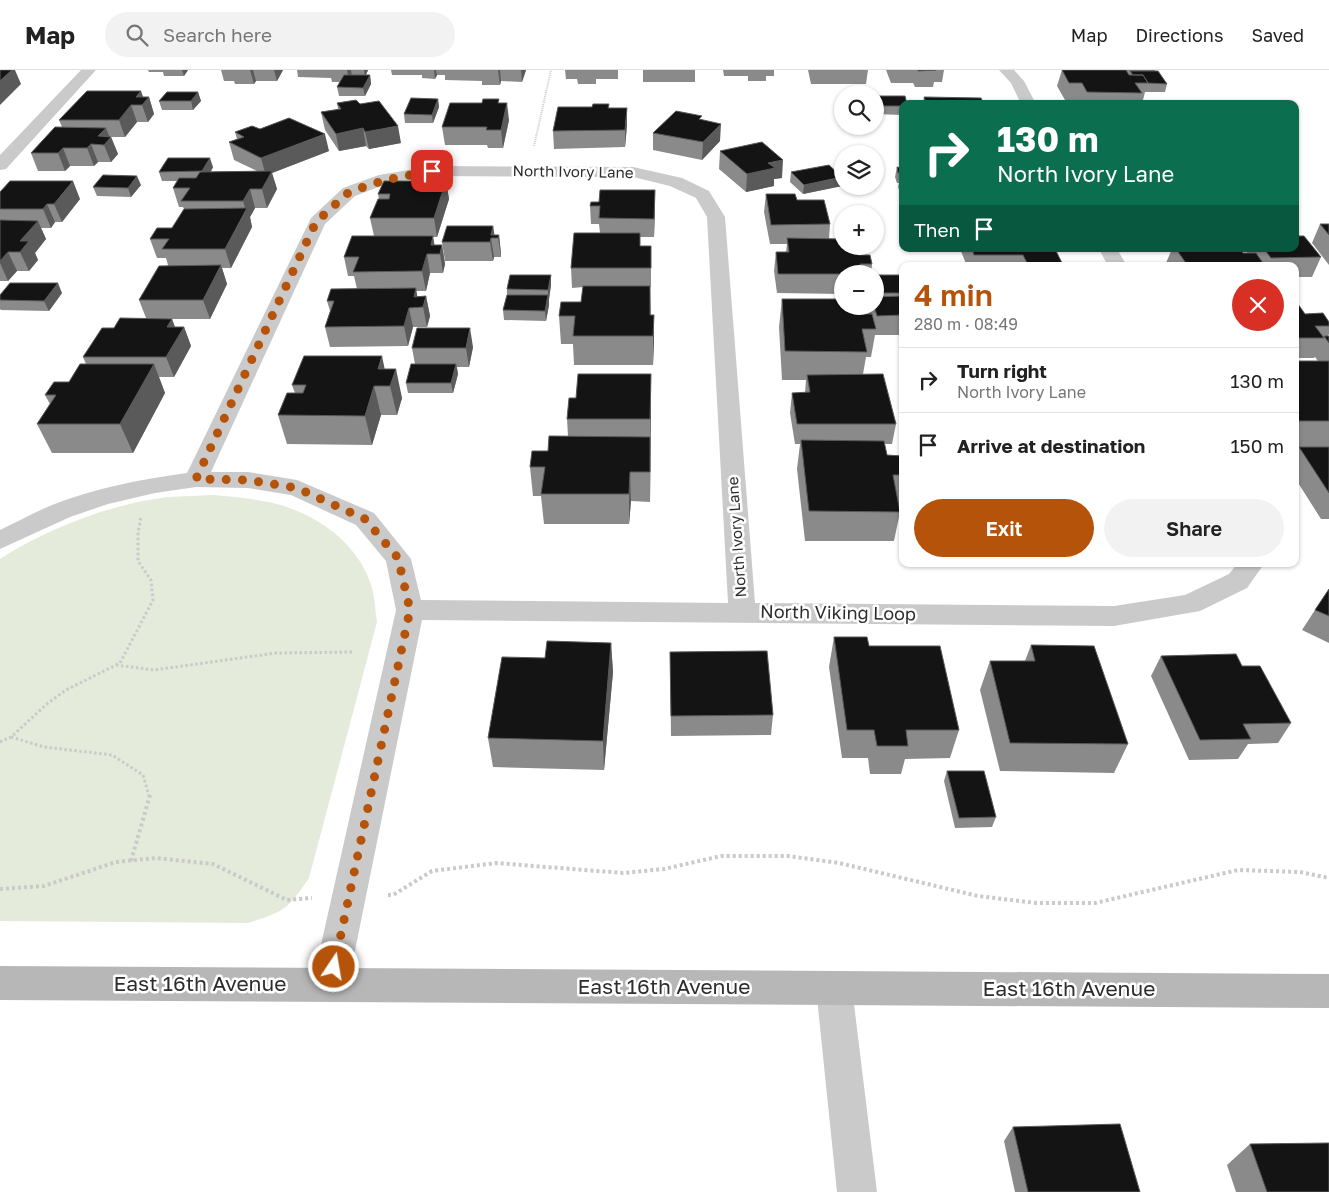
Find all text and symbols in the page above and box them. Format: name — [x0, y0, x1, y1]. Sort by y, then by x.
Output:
search box — [105, 12, 455, 57]
text: Map — [25, 20, 75, 49]
icon: search — [123, 21, 151, 49]
text: Search here — [163, 23, 272, 46]
text: Map — [1071, 24, 1107, 46]
text: Directions — [1135, 24, 1223, 46]
text: Saved — [1251, 24, 1304, 46]
map controls — [834, 85, 884, 315]
button: search — [834, 85, 884, 135]
text: 130 m — [997, 118, 1099, 160]
icon: right — [914, 120, 979, 185]
button: layers — [834, 145, 884, 195]
pin — [411, 150, 453, 192]
icon: arrive — [418, 157, 446, 185]
text: North Ivory Lane — [997, 160, 1174, 187]
street label: North Ivory Lane — [512, 161, 634, 181]
button: + — [834, 205, 884, 255]
icon: arrive — [970, 215, 998, 243]
text: Then — [914, 218, 960, 241]
button: − — [834, 265, 884, 315]
text: 4 min — [914, 277, 993, 313]
button: close — [1232, 279, 1284, 331]
text: 280 m · 08:49 — [914, 314, 1018, 334]
text: Turn right — [957, 359, 1047, 382]
icon: right — [914, 366, 942, 394]
text: 130 m — [1230, 369, 1284, 392]
text: North Ivory Lane — [957, 382, 1086, 402]
icon: arrive — [914, 431, 942, 459]
text: Arrive at destination — [957, 434, 1145, 457]
text: 150 m — [1230, 434, 1284, 457]
street label: North Ivory Lane — [723, 476, 749, 598]
button: Exit — [914, 499, 1094, 557]
button: Share — [1104, 499, 1284, 557]
street label: North Viking Loop — [760, 600, 916, 624]
position arrow — [307, 940, 359, 992]
street label: East 16th Avenue — [114, 970, 286, 996]
street label: East 16th Avenue — [578, 973, 750, 999]
street label: East 16th Avenue — [983, 975, 1155, 1001]

